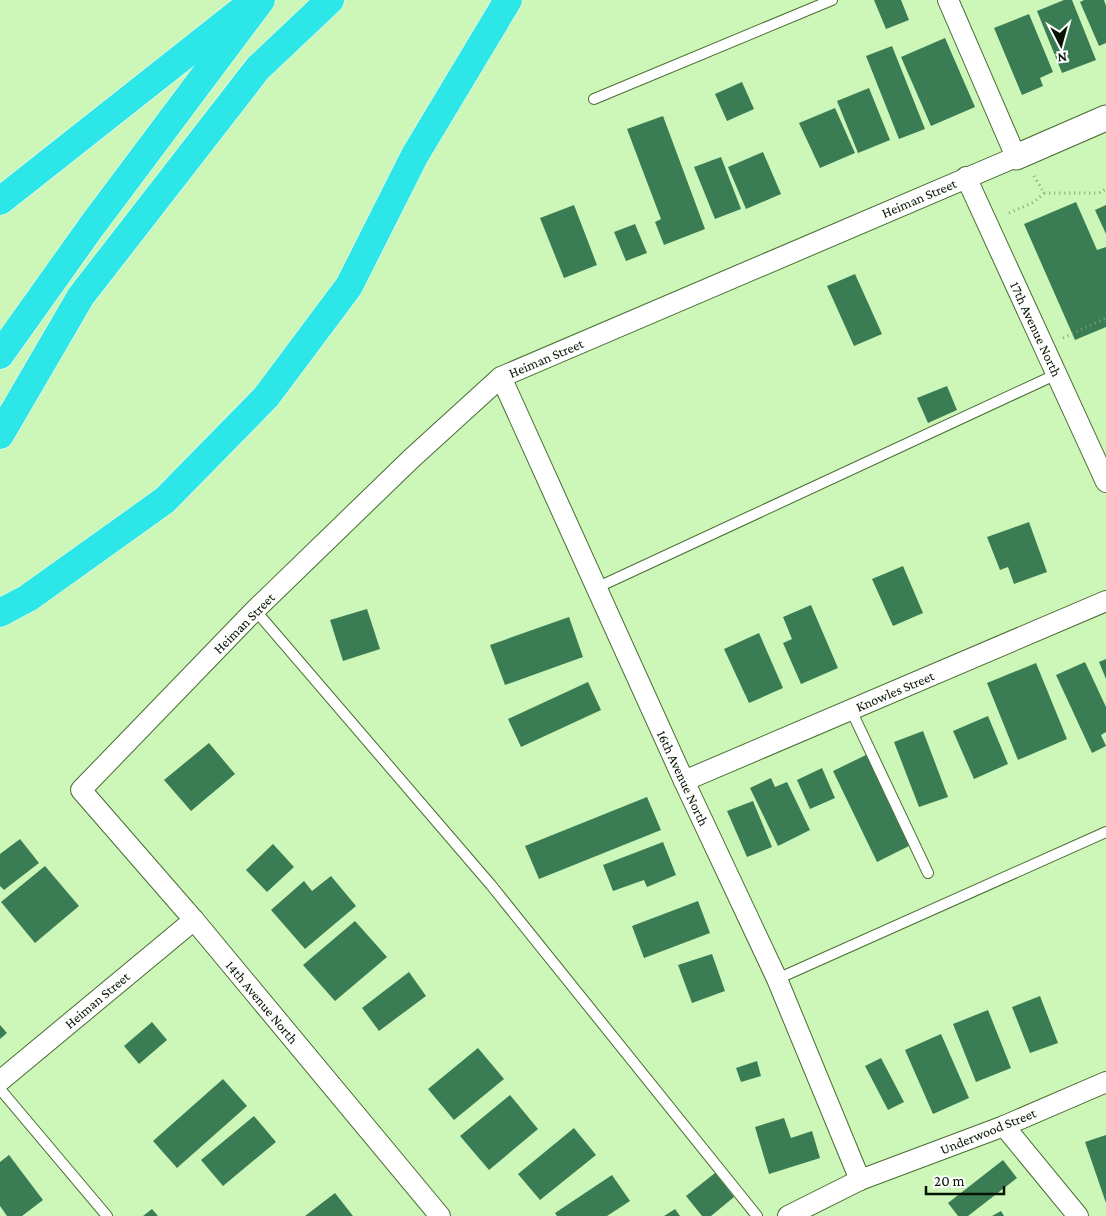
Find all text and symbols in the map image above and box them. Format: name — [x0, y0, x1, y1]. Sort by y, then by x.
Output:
north arrow — [1036, 20, 1086, 70]
text: N — [1056, 49, 1068, 66]
street label: Heiman Street — [879, 175, 959, 221]
street label: 17th Avenue North — [1007, 279, 1065, 379]
street label: Heiman Street — [506, 335, 586, 381]
street label: Heiman Street — [210, 589, 278, 657]
street label: Knowles Street — [853, 667, 937, 715]
street label: 16th Avenue North — [654, 728, 712, 829]
street label: 14th Avenue North — [223, 957, 302, 1047]
street label: Heiman Street — [61, 968, 133, 1032]
street label: Underwood Street — [938, 1104, 1039, 1158]
scale bar — [926, 1164, 1004, 1196]
text: 20 m — [934, 1173, 965, 1189]

